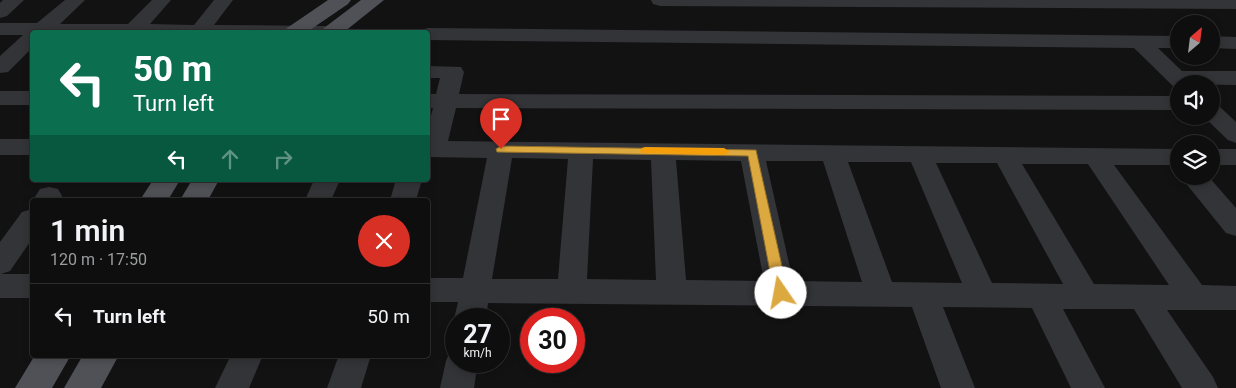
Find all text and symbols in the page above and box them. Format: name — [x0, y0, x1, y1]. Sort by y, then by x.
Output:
north arrow — [1170, 15, 1220, 65]
map controls — [1170, 15, 1220, 185]
text: 50 m — [133, 49, 212, 90]
icon: left — [50, 50, 115, 115]
button: sound — [1170, 75, 1220, 125]
text: Turn left — [133, 91, 214, 116]
pin — [480, 98, 522, 149]
icon: arrive — [487, 105, 515, 133]
button: layers — [1170, 135, 1220, 185]
icon: left — [163, 145, 191, 173]
icon: ahead — [216, 145, 244, 173]
icon: right — [269, 145, 297, 173]
text: 1 min — [50, 213, 125, 248]
button: close — [358, 215, 410, 267]
text: 120 m · 17:50 — [50, 250, 147, 269]
position arrow — [754, 266, 806, 318]
icon: left — [50, 302, 78, 330]
text: Turn left — [93, 305, 166, 328]
text: 50 m — [367, 305, 410, 328]
speed limit sign: 30 — [520, 308, 585, 373]
text: 27 — [463, 320, 492, 349]
text: km/h — [463, 346, 492, 360]

